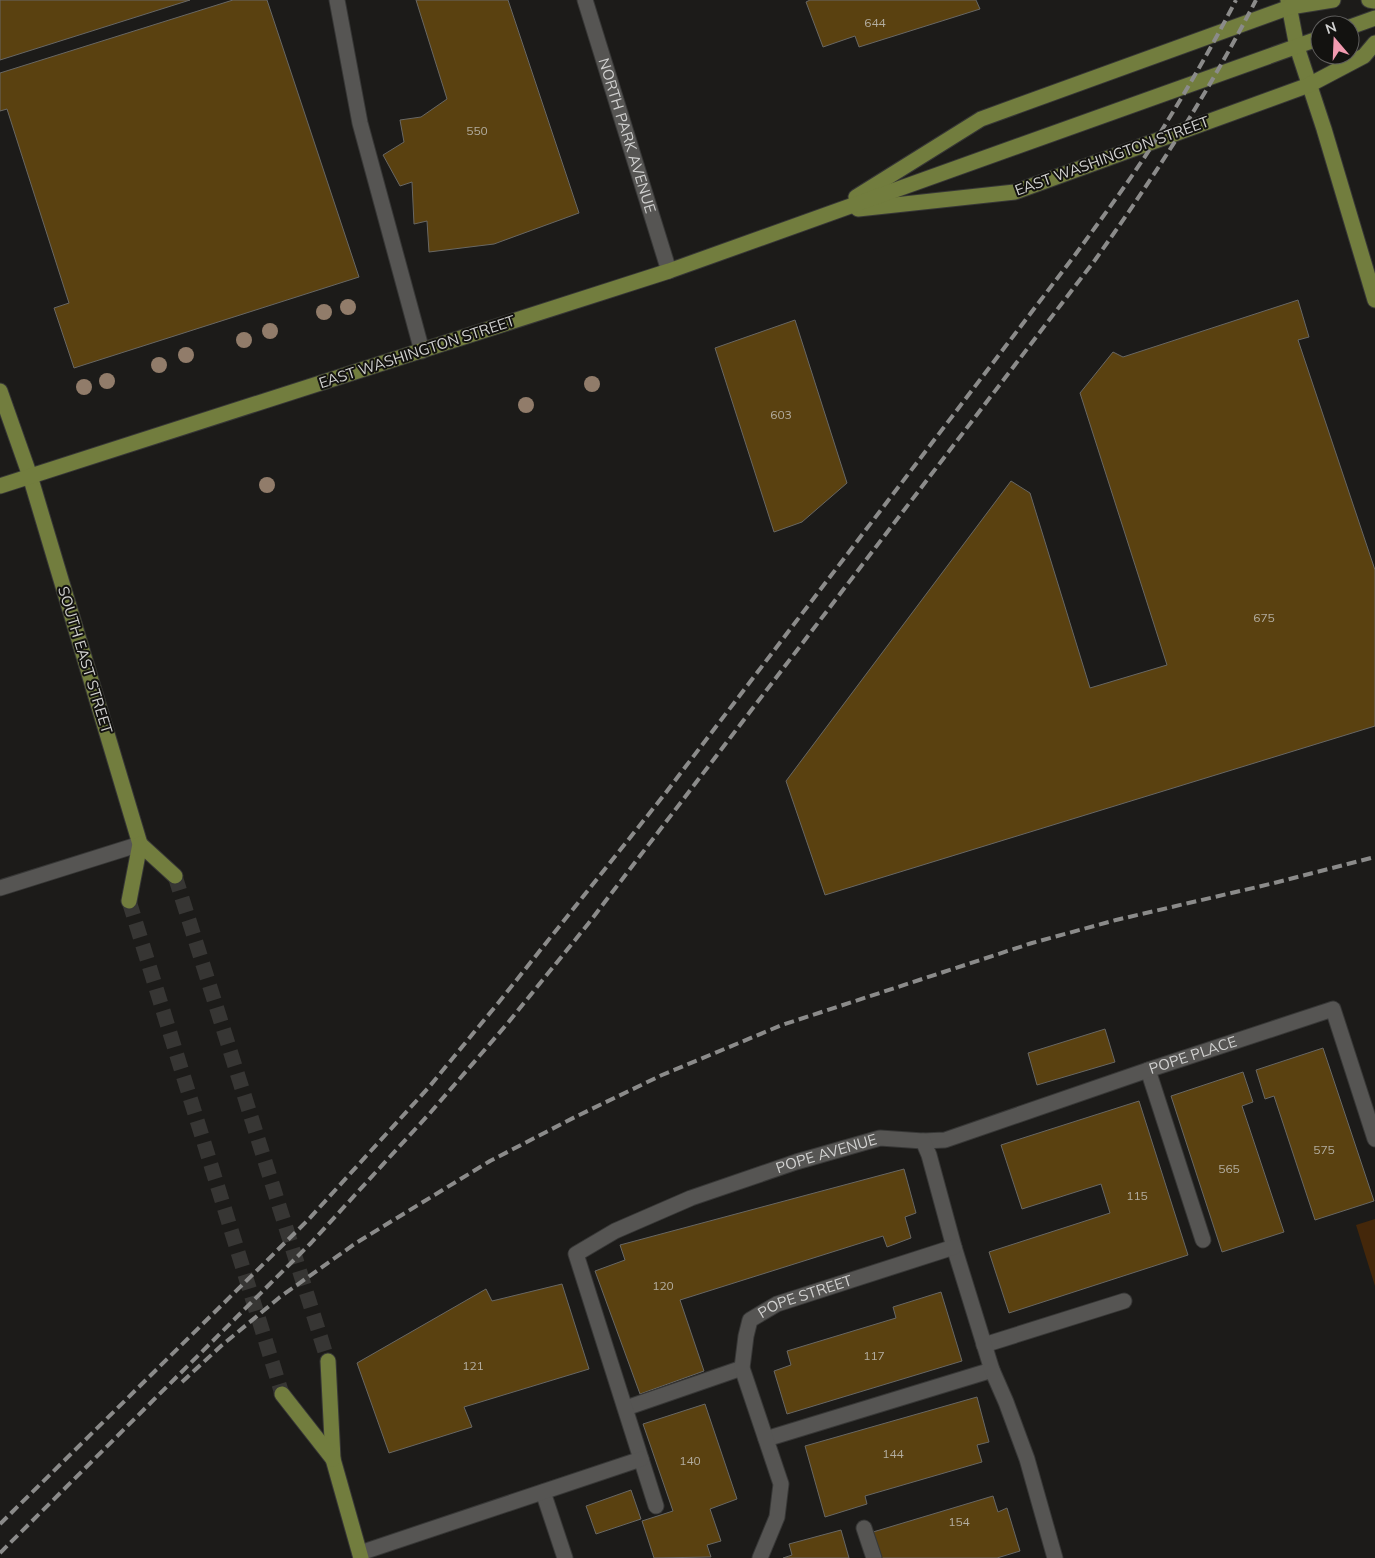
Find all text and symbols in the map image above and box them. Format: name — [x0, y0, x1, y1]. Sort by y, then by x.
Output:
house number: 644 — [864, 15, 886, 30]
north arrow — [1310, 15, 1360, 65]
text: N — [1323, 17, 1339, 38]
street label: NORTH PARK AVENUE — [595, 56, 661, 216]
street label: EAST WASHINGTON STREET — [1012, 111, 1212, 200]
house number: 550 — [466, 123, 488, 138]
street label: EAST WASHINGTON STREET — [316, 311, 517, 392]
house number: 603 — [770, 407, 792, 422]
street label: SOUTH EAST STREET — [54, 584, 117, 736]
house number: 675 — [1253, 610, 1275, 625]
street label: POPE PLACE — [1146, 1031, 1239, 1078]
street label: POPE AVENUE — [773, 1129, 879, 1177]
house number: 575 — [1313, 1142, 1335, 1157]
house number: 565 — [1218, 1161, 1240, 1176]
house number: 115 — [1126, 1188, 1148, 1203]
street label: POPE STREET — [754, 1270, 854, 1322]
house number: 120 — [652, 1278, 674, 1293]
house number: 117 — [863, 1348, 885, 1363]
house number: 121 — [462, 1358, 484, 1373]
house number: 144 — [882, 1446, 904, 1461]
house number: 140 — [679, 1453, 701, 1468]
house number: 154 — [948, 1514, 970, 1529]

